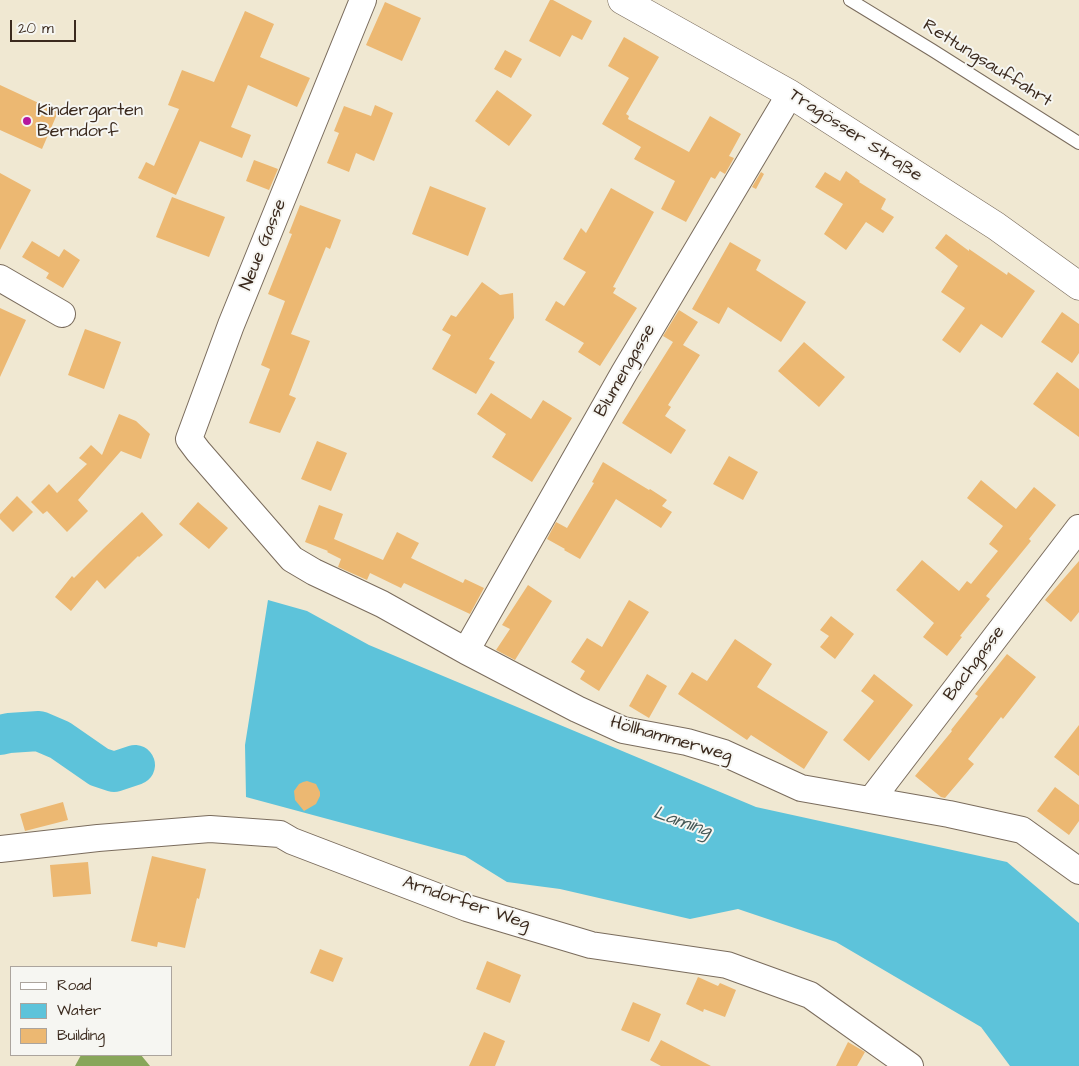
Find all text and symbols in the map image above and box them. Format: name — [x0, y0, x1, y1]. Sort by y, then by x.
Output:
scale bar — [12, 10, 79, 42]
street label: Rettungsauffahrt — [918, 15, 1056, 113]
text: 20 m — [18, 18, 54, 39]
street label: Tragösser Straße — [784, 85, 926, 187]
place label: Kindergarten Berndorf — [37, 100, 143, 142]
marker: Kindergarten Berndorf — [21, 115, 33, 127]
street label: Neue Gasse — [236, 196, 292, 294]
street label: Blumengasse — [591, 321, 661, 421]
street label: Bachgasse — [940, 622, 1010, 706]
street label: Höllhammerweg — [607, 712, 735, 768]
water label: Laming — [650, 802, 714, 844]
street label: Arndorfer Weg — [399, 872, 533, 936]
legend — [10, 966, 172, 1056]
text: Road — [57, 975, 91, 996]
text: Water — [57, 1000, 101, 1021]
text: Building — [57, 1025, 105, 1046]

